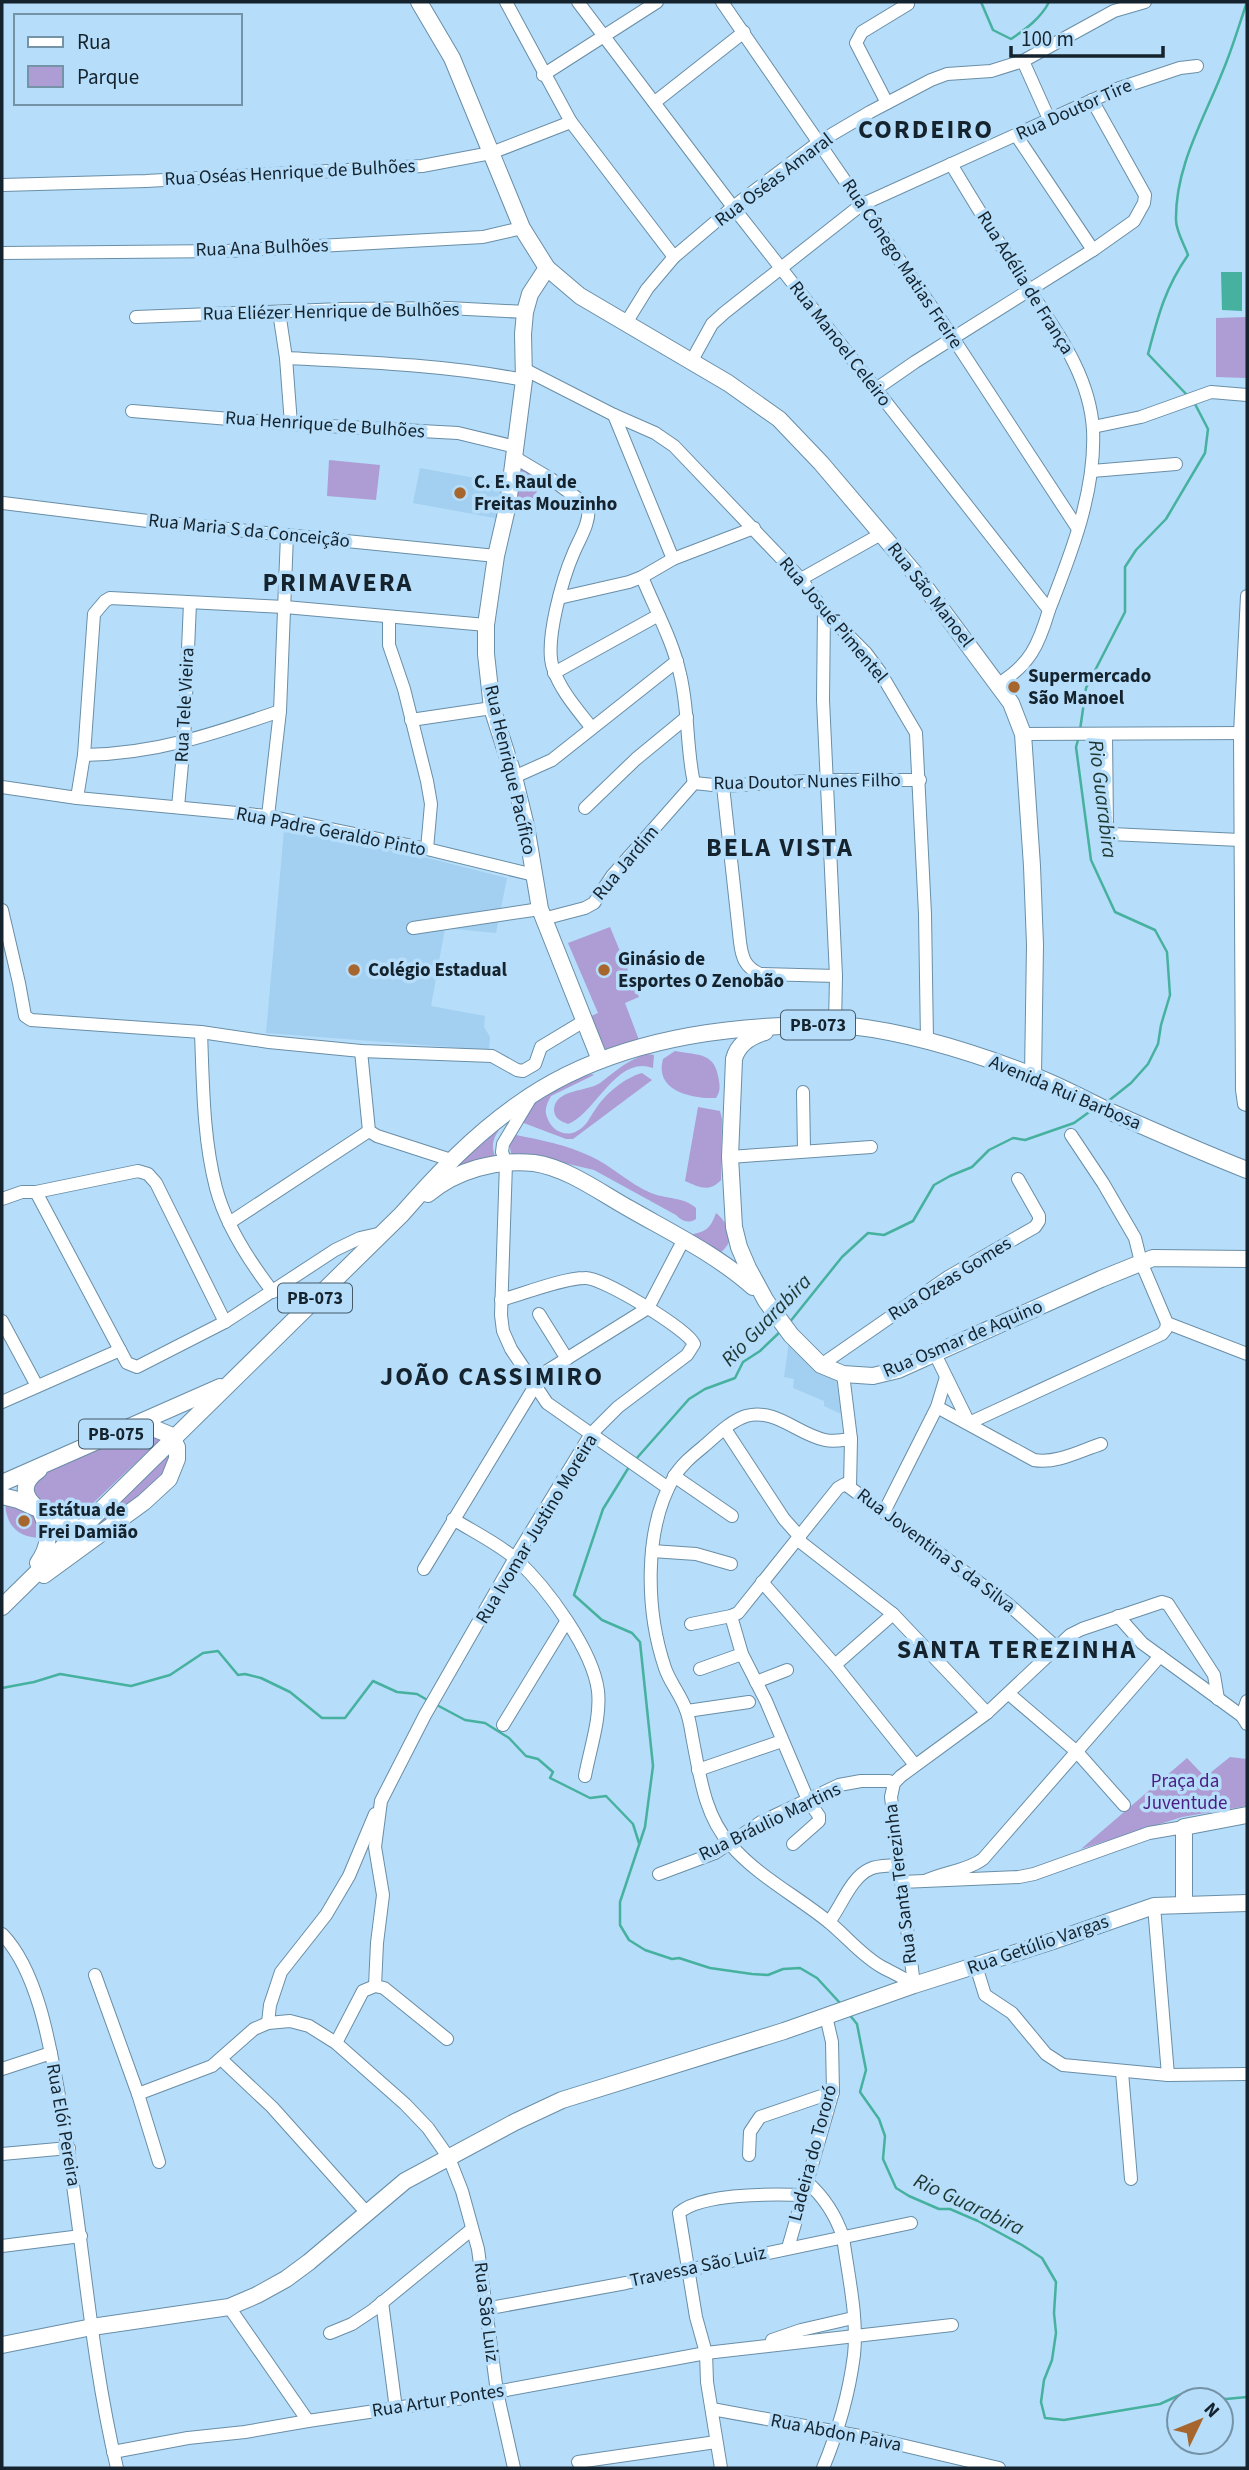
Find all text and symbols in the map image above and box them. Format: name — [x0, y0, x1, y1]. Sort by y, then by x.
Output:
legend — [14, 14, 242, 105]
scale bar — [1011, 14, 1163, 58]
text: 100 m — [1021, 24, 1074, 54]
text: Rua — [77, 27, 111, 57]
text: Parque — [77, 62, 139, 92]
street label: Rua Doutor Tire — [1012, 72, 1136, 148]
district label: CORDEIRO — [858, 111, 994, 148]
street label: Rua Oséas Amaral — [709, 126, 839, 233]
street label: Rua Oséas Henrique de Bulhões — [164, 153, 416, 193]
street label: Rua Cônego Matias Freire — [835, 174, 969, 354]
street label: Rua Adélia de França — [970, 206, 1080, 360]
street label: Rua Ana Bulhões — [195, 232, 329, 264]
street label: Rua Manoel Celeiro — [782, 276, 898, 412]
street label: Rua Eliézer Henrique de Bulhões — [202, 296, 460, 328]
street label: Rua Henrique de Bulhões — [224, 405, 426, 445]
place label: C. E. Raul de Freitas Mouzinho — [474, 469, 617, 518]
marker: C. E. Raul de Freitas Mouzinho — [452, 485, 468, 501]
street label: Rua Maria S da Conceição — [147, 507, 351, 555]
street label: Rua São Manoel — [880, 537, 980, 653]
street label: Rua Josué Pimentel — [772, 551, 894, 689]
district label: PRIMAVERA — [263, 564, 413, 601]
street label: Rua Tele Vieira — [169, 647, 201, 763]
place label: Supermercado São Manoel — [1028, 663, 1151, 712]
marker: Supermercado São Manoel — [1006, 679, 1022, 695]
street label: Rua Henrique Pacífico — [477, 682, 543, 858]
water label: Rio Guarabira — [1081, 738, 1125, 860]
street label: Rua Doutor Nunes Filho — [713, 767, 901, 797]
street label: Rua Padre Geraldo Pinto — [234, 800, 428, 864]
street label: Rua Jardim — [587, 820, 665, 906]
district label: BELA VISTA — [706, 829, 854, 866]
place label: Ginásio de Esportes O Zenobão — [618, 946, 784, 995]
place label: Colégio Estadual — [368, 957, 507, 984]
marker: Colégio Estadual — [346, 962, 362, 978]
marker: Ginásio de Esportes O Zenobão — [596, 962, 612, 978]
road number: PB-073 — [781, 1010, 855, 1040]
street label: Avenida Rui Barbosa — [985, 1049, 1145, 1137]
street label: Rua Ozeas Gomes — [883, 1230, 1017, 1328]
water label: Rio Guarabira — [714, 1267, 818, 1373]
road number: PB-073 — [278, 1283, 352, 1312]
street label: Rua Osmar de Aquino — [879, 1293, 1047, 1385]
district label: JOÃO CASSIMIRO — [380, 1358, 604, 1395]
road number: PB-075 — [79, 1420, 153, 1448]
street label: Rua Ivomar Justino Moreira — [469, 1429, 605, 1629]
street label: Rua Joventina S da Silva — [851, 1482, 1021, 1620]
place label: Estátua de Frei Damião — [38, 1497, 138, 1546]
marker: Estátua de Frei Damião — [16, 1513, 32, 1529]
district label: SANTA TEREZINHA — [897, 1631, 1137, 1668]
park label: Praça da Juventude — [1143, 1768, 1227, 1817]
street label: Rua Bráulio Martins — [695, 1776, 846, 1868]
street label: Rua Santa Terezinha — [878, 1802, 924, 1966]
street label: Rua Getúlio Vargas — [964, 1908, 1112, 1982]
street label: Rua Elói Pereira — [39, 2062, 87, 2188]
street label: Ladeira do Tororó — [782, 2082, 844, 2224]
water label: Rio Guarabira — [909, 2165, 1029, 2243]
street label: Travessa São Luiz — [627, 2239, 769, 2295]
street label: Rua São Luiz — [466, 2260, 506, 2364]
street label: Rua Artur Pontes — [370, 2377, 506, 2425]
north arrow — [1165, 2386, 1235, 2456]
text: N — [1197, 2397, 1226, 2424]
street label: Rua Abdon Paiva — [768, 2407, 904, 2459]

